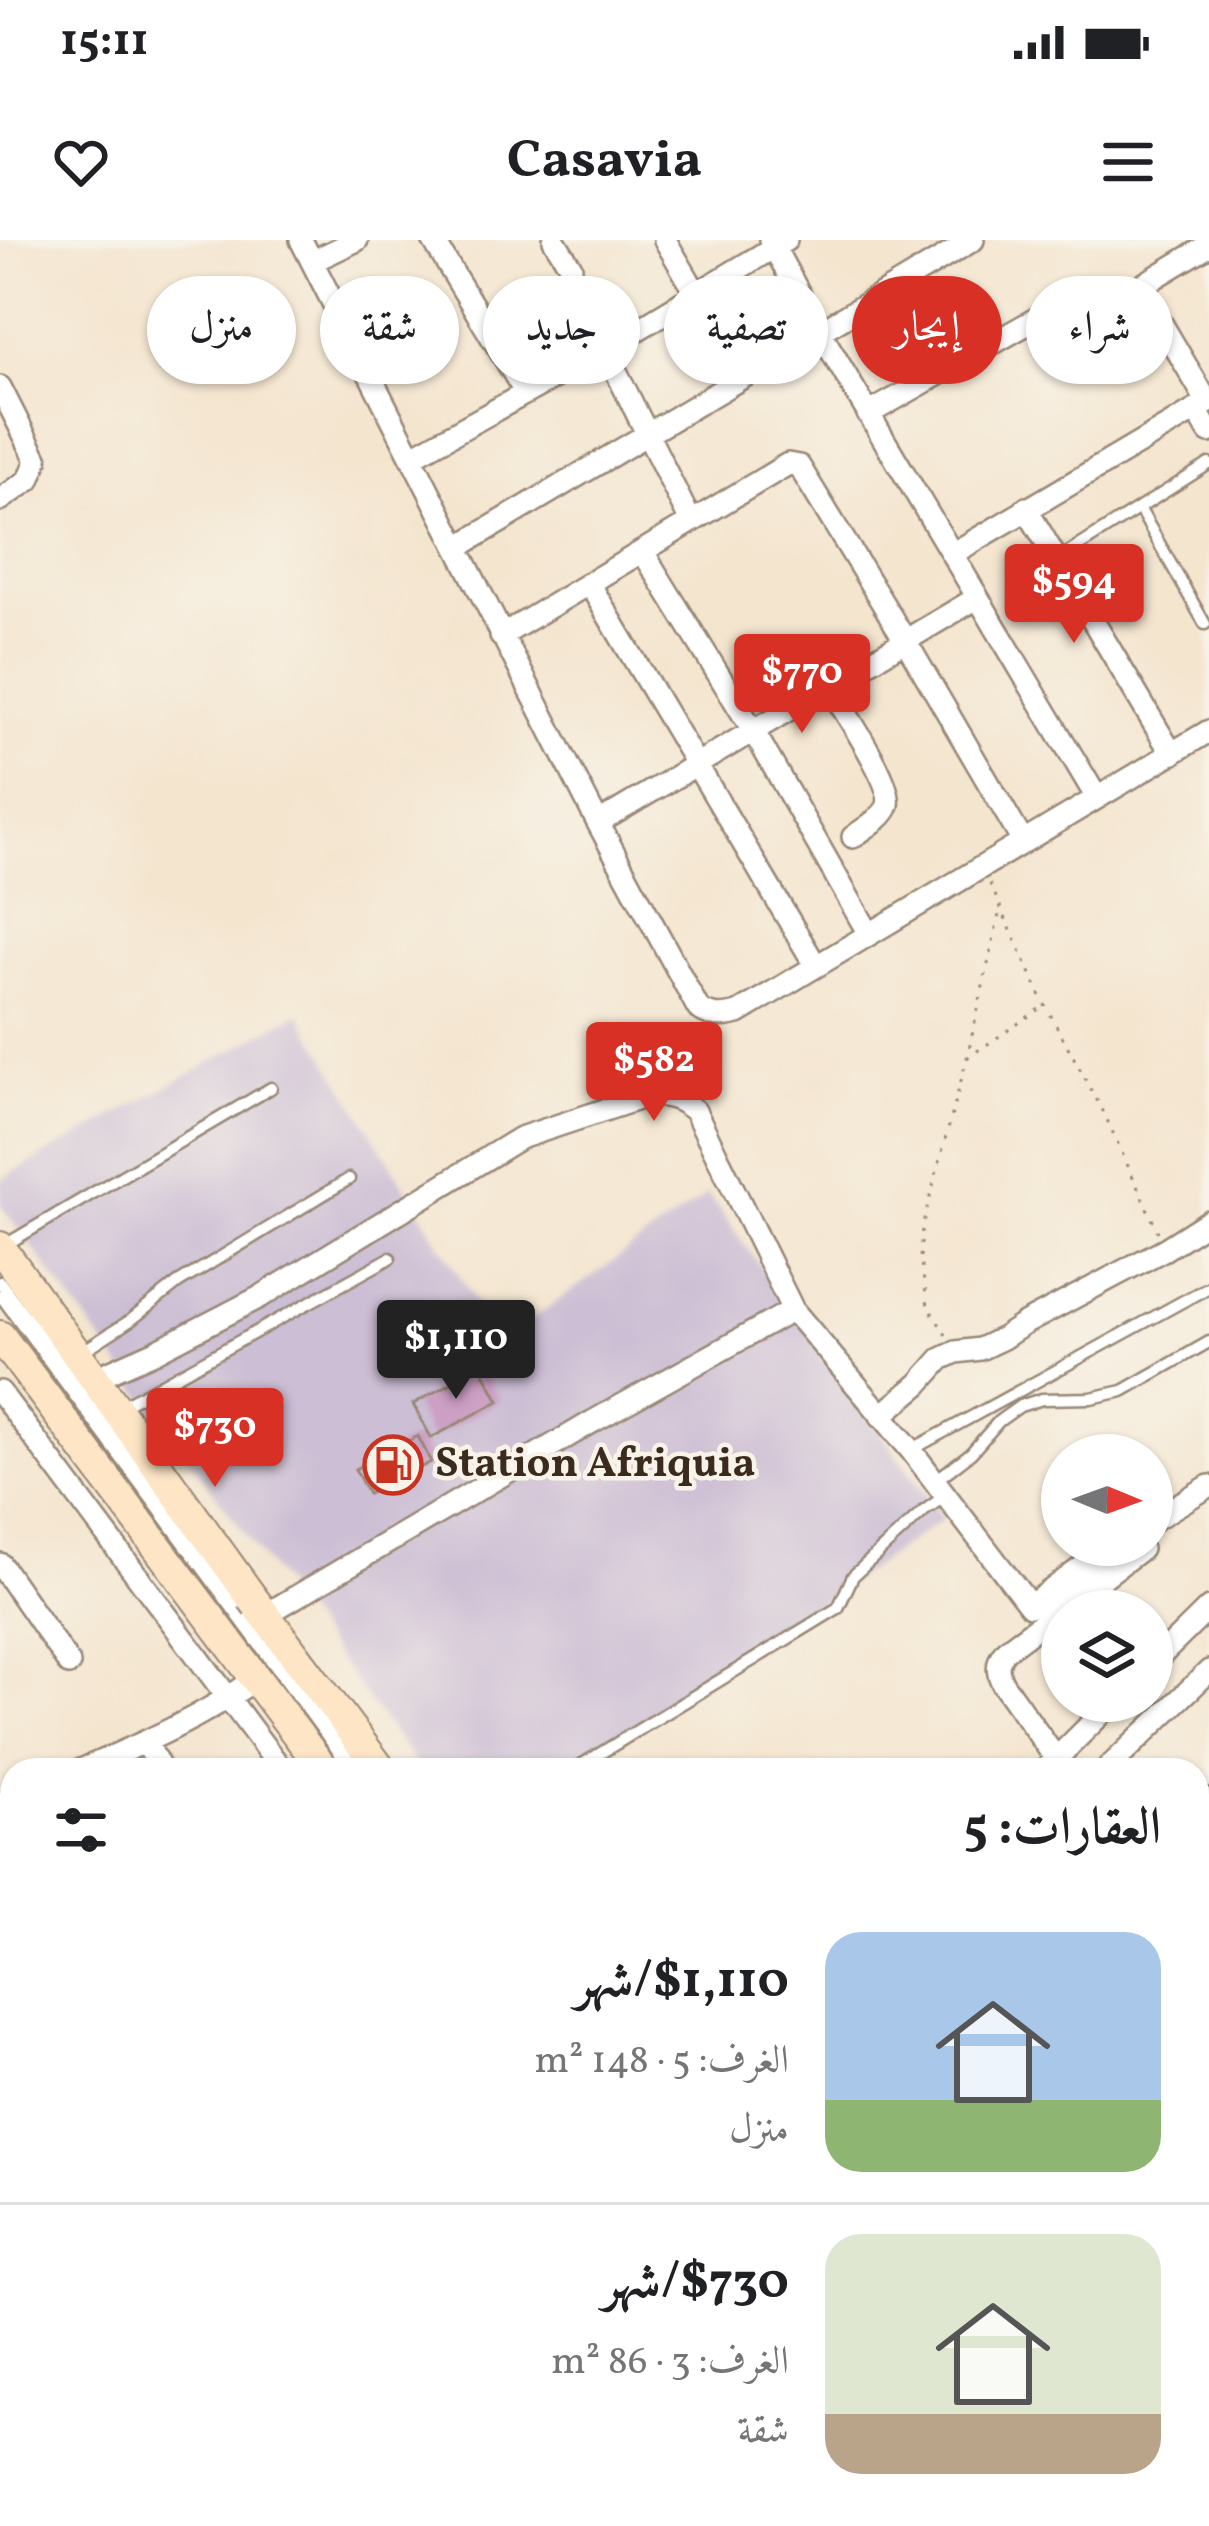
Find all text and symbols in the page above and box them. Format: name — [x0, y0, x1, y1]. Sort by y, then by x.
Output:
text: 15:11 — [60, 11, 149, 74]
text: Casavia — [507, 125, 702, 200]
icon: heart — [48, 129, 114, 195]
icon: menu — [1095, 129, 1161, 195]
chip: منزل — [147, 276, 296, 384]
chip: شقة — [320, 276, 459, 384]
chip: جديد — [483, 276, 640, 384]
chip: تصفية — [664, 276, 828, 384]
chip: إيجار — [852, 276, 1002, 384]
chip: شراء — [1026, 276, 1173, 384]
pin: $594 — [1003, 544, 1145, 646]
text: $594 — [1032, 556, 1116, 610]
pin: $770 — [731, 634, 873, 736]
text: $770 — [761, 646, 843, 700]
pin: $582 — [583, 1022, 725, 1124]
text: $582 — [613, 1034, 695, 1088]
pin: $1,110 — [358, 1300, 554, 1402]
text: $1,110 — [404, 1312, 508, 1366]
pin: $730 — [144, 1388, 286, 1490]
text: $730 — [173, 1400, 257, 1454]
fuel station icon: Station Afriquia — [362, 1434, 424, 1496]
north arrow — [1041, 1434, 1173, 1566]
map controls — [1041, 1434, 1173, 1722]
place label: Station Afriquia — [435, 1436, 756, 1495]
button: layers — [1041, 1590, 1173, 1722]
text: العقارات: 5 — [964, 1794, 1161, 1865]
icon: filters — [48, 1797, 114, 1863]
text: $1,110/شهر — [575, 1947, 789, 2018]
icon: home — [921, 1980, 1065, 2124]
text: الغرف: 5 · 148 m² — [534, 2035, 789, 2089]
text: منزل — [729, 2104, 789, 2158]
text: $730/شهر — [602, 2248, 789, 2319]
icon: home — [921, 2282, 1065, 2426]
text: الغرف: 3 · 86 m² — [551, 2336, 789, 2390]
text: شقة — [737, 2405, 789, 2459]

